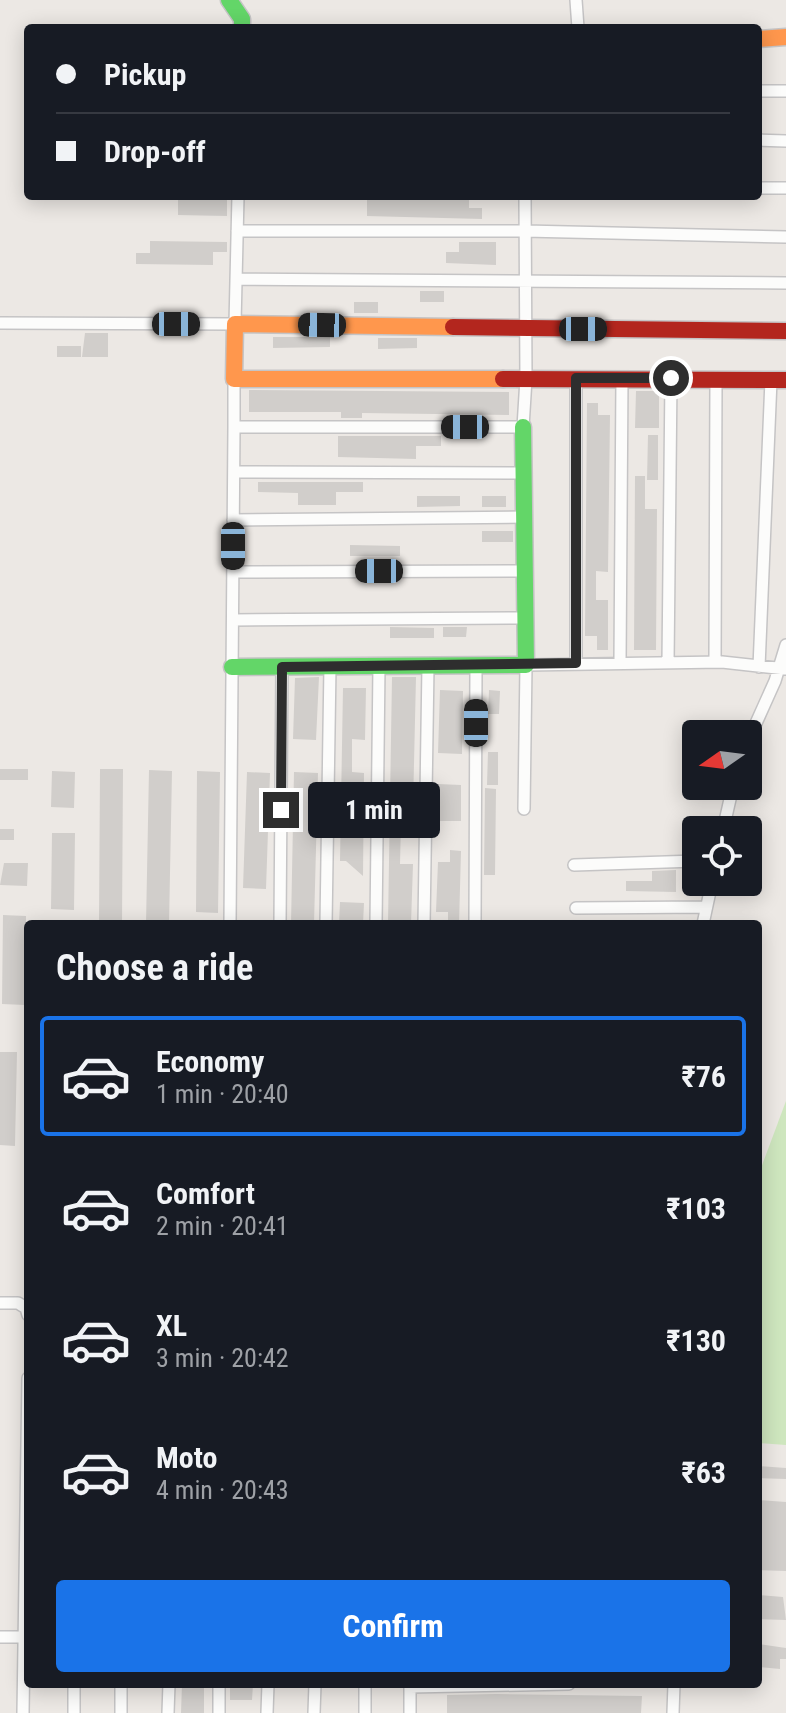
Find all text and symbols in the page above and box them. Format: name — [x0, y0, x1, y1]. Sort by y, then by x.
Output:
text: Pickup — [104, 57, 186, 92]
text: Drop-off — [104, 134, 206, 169]
car — [152, 312, 200, 336]
car — [298, 313, 346, 337]
car — [559, 317, 607, 341]
route start — [653, 360, 689, 396]
car — [441, 415, 489, 439]
car — [221, 522, 245, 570]
car — [355, 559, 403, 583]
car — [464, 699, 488, 747]
north arrow — [682, 720, 762, 800]
map controls — [682, 720, 762, 896]
callout: 1 min — [309, 782, 441, 838]
route end — [263, 792, 299, 828]
text: 1 min — [345, 795, 403, 825]
button: locate — [682, 816, 762, 896]
text: Choose a ride — [56, 947, 253, 989]
icon: car — [60, 1040, 132, 1112]
text: Economy — [156, 1044, 264, 1079]
text: ₹76 — [681, 1059, 726, 1094]
text: 1 min · 20:40 — [156, 1079, 289, 1109]
icon: car — [60, 1172, 132, 1244]
text: Comfort — [156, 1176, 255, 1211]
text: ₹103 — [666, 1191, 726, 1226]
text: 2 min · 20:41 — [156, 1211, 289, 1241]
icon: car — [60, 1304, 132, 1376]
text: XL — [156, 1308, 187, 1343]
text: ₹130 — [666, 1323, 726, 1358]
text: 3 min · 20:42 — [156, 1343, 289, 1373]
icon: car — [60, 1436, 132, 1508]
text: Moto — [156, 1440, 217, 1475]
text: ₹63 — [681, 1455, 726, 1490]
text: 4 min · 20:43 — [156, 1475, 289, 1505]
button: Confirm — [56, 1580, 730, 1672]

